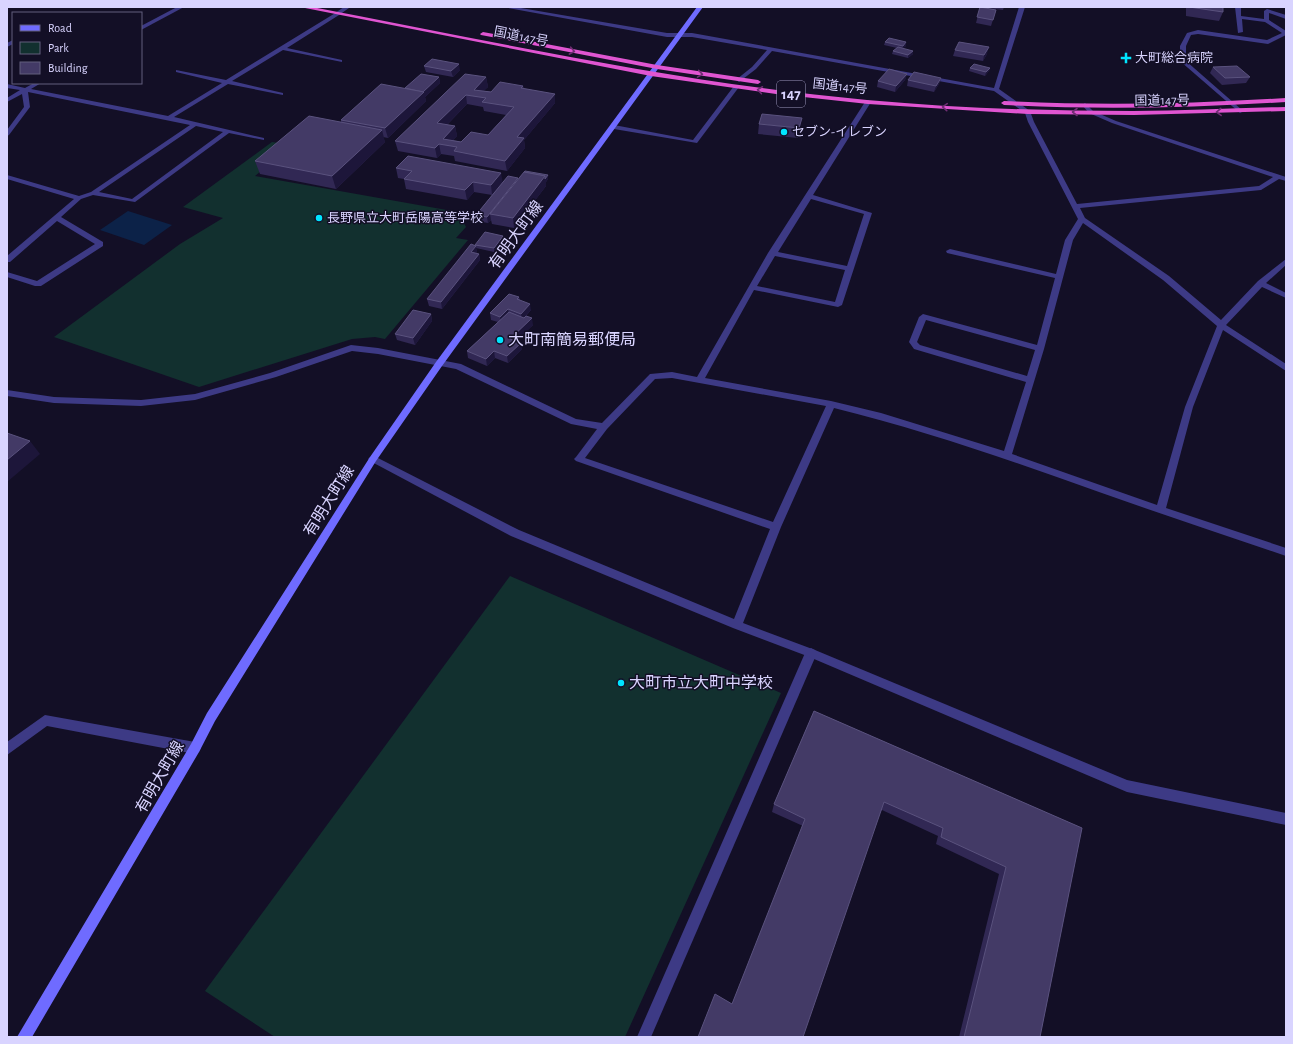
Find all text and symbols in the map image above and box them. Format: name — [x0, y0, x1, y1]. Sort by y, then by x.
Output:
legend — [12, 12, 142, 84]
text: Road — [48, 22, 72, 34]
street label: 国道147号 — [493, 24, 550, 49]
text: Park — [48, 42, 69, 54]
one-way arrow — [569, 46, 575, 55]
place label: 大町総合病院 — [1135, 51, 1213, 65]
marker: 大町総合病院 — [1120, 52, 1132, 64]
text: Building — [48, 62, 88, 74]
one-way arrow — [697, 69, 703, 78]
street label: 国道147号 — [812, 77, 868, 96]
road number: 147 — [777, 81, 805, 107]
one-way arrow — [757, 86, 763, 95]
street label: 国道147号 — [1134, 93, 1190, 108]
one-way arrow — [942, 102, 948, 111]
one-way arrow — [1216, 107, 1222, 116]
one-way arrow — [1072, 108, 1078, 116]
place label: セブン-イレブン — [792, 124, 887, 139]
marker: セブン-イレブン — [779, 127, 789, 137]
street label: 有明大町線 — [485, 197, 546, 272]
place label: 長野県立大町岳陽高等学校 — [327, 210, 483, 225]
marker: 長野県立大町岳陽高等学校 — [314, 213, 324, 223]
place label: 大町南簡易郵便局 — [508, 331, 636, 348]
marker: 大町南簡易郵便局 — [495, 335, 505, 345]
street label: 有明大町線 — [300, 462, 357, 539]
place label: 大町市立大町中学校 — [629, 674, 773, 691]
marker: 大町市立大町中学校 — [616, 678, 626, 688]
street label: 有明大町線 — [132, 738, 187, 816]

